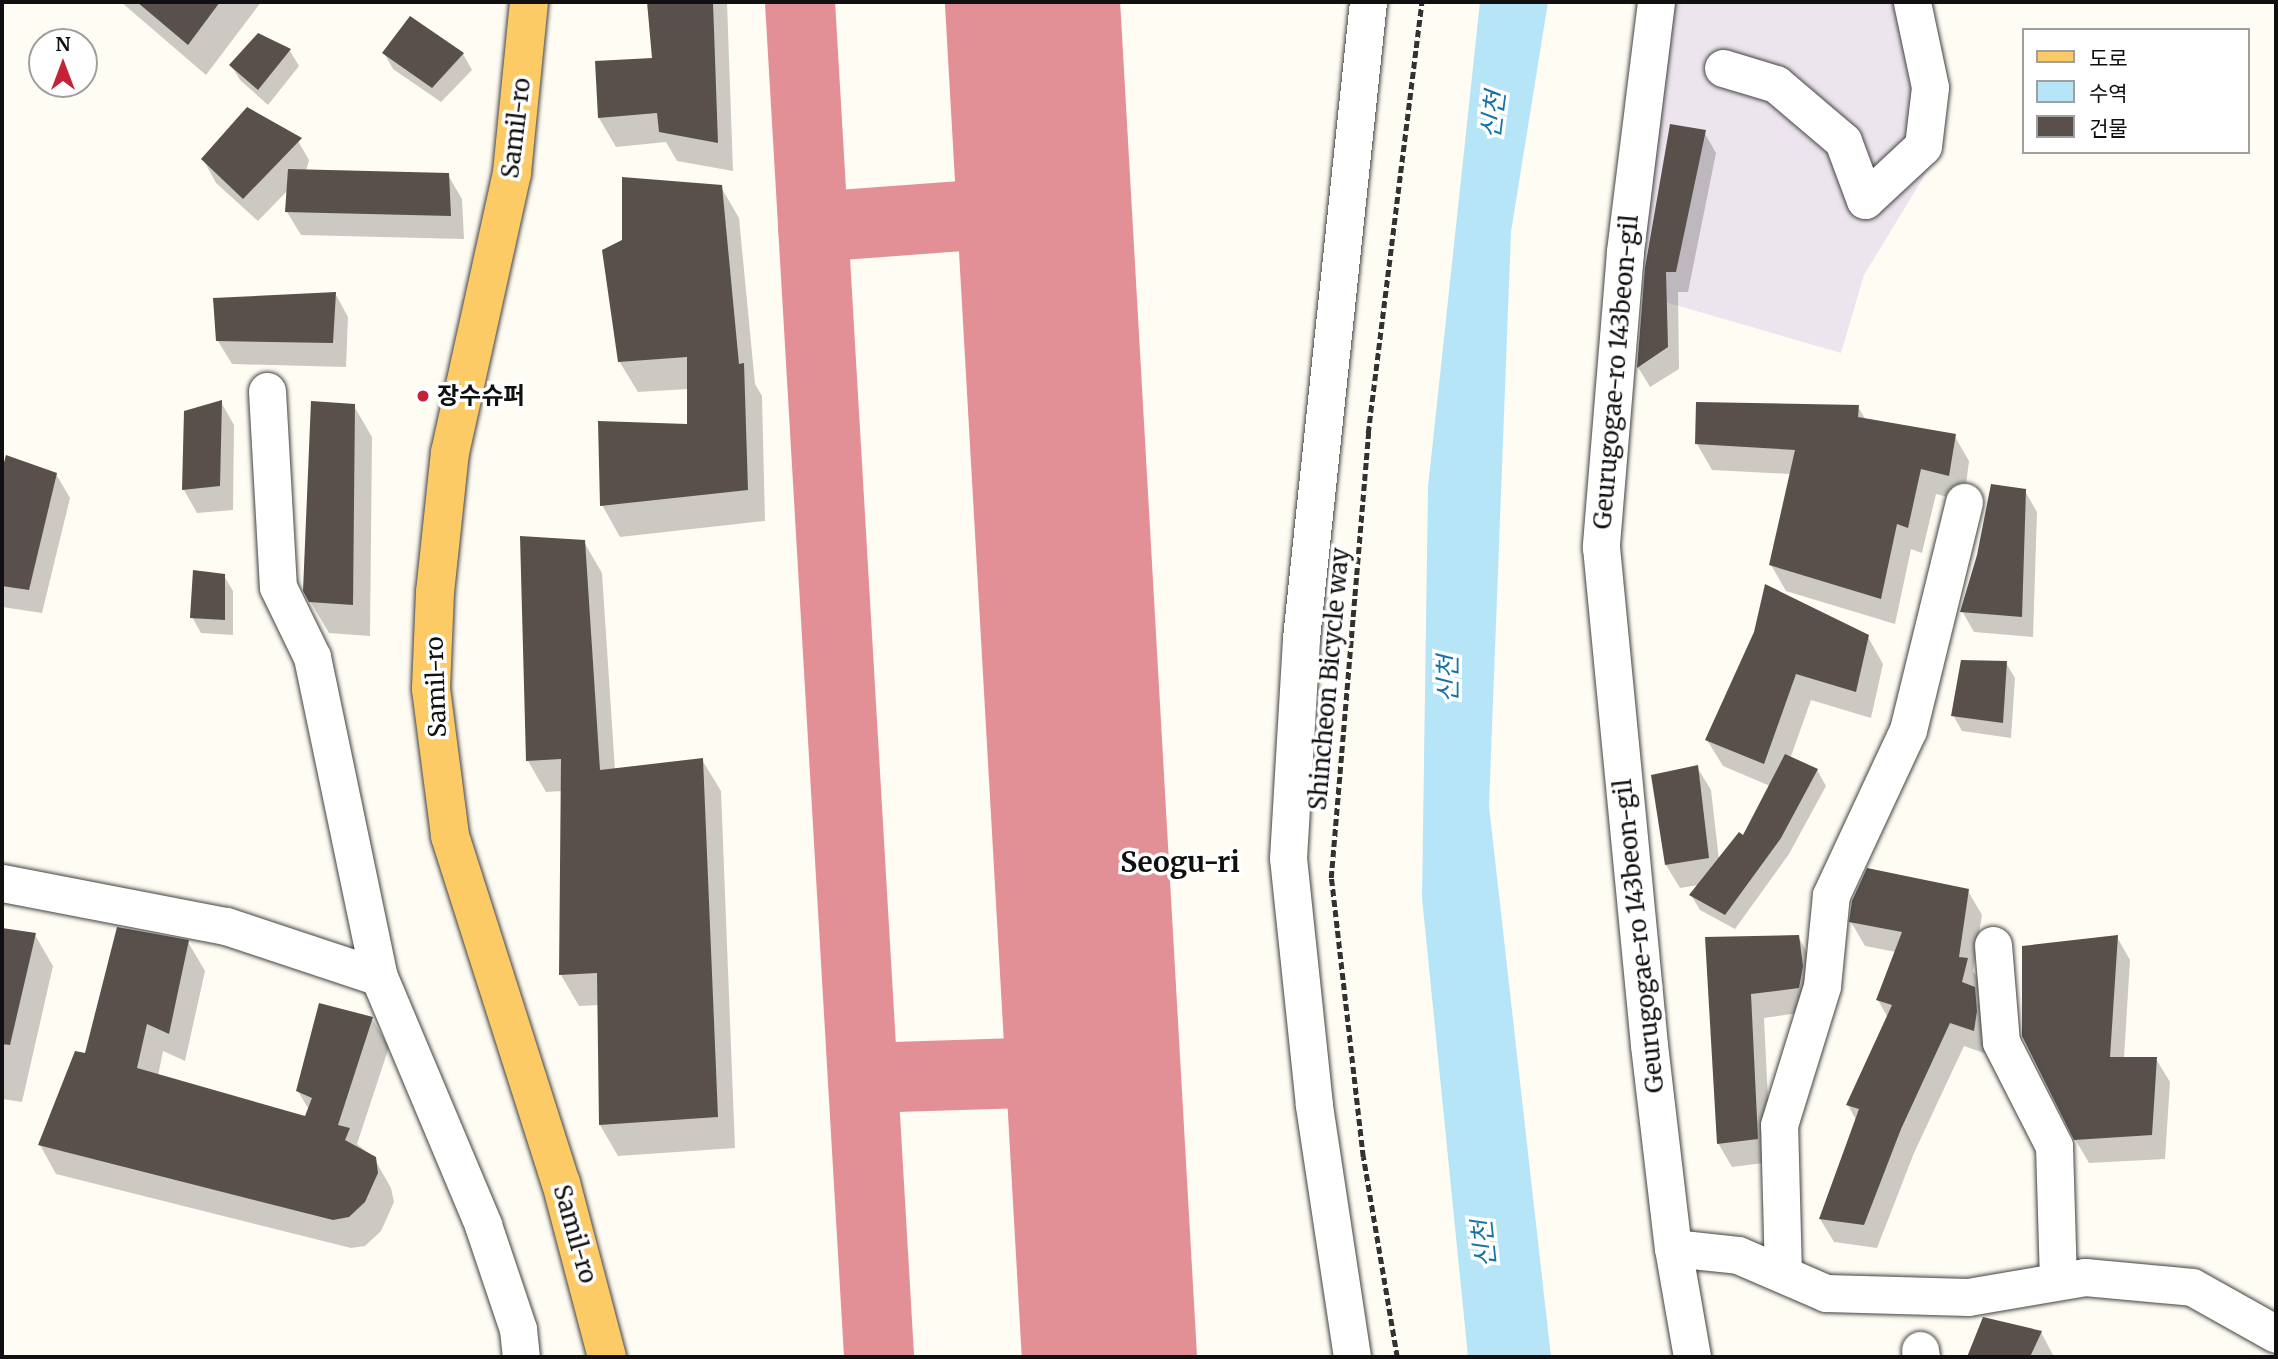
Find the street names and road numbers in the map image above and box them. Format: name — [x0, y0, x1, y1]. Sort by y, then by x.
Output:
street label: Samil-ro — [496, 76, 536, 180]
street label: Geurugogae-ro 143beon-gil — [1588, 214, 1644, 530]
street label: Shincheon Bicycle way — [1303, 547, 1355, 811]
street label: Samil-ro — [420, 636, 452, 738]
street label: Geurugogae-ro 143beon-gil — [1608, 778, 1670, 1094]
street label: Samil-ro — [547, 1181, 603, 1287]

